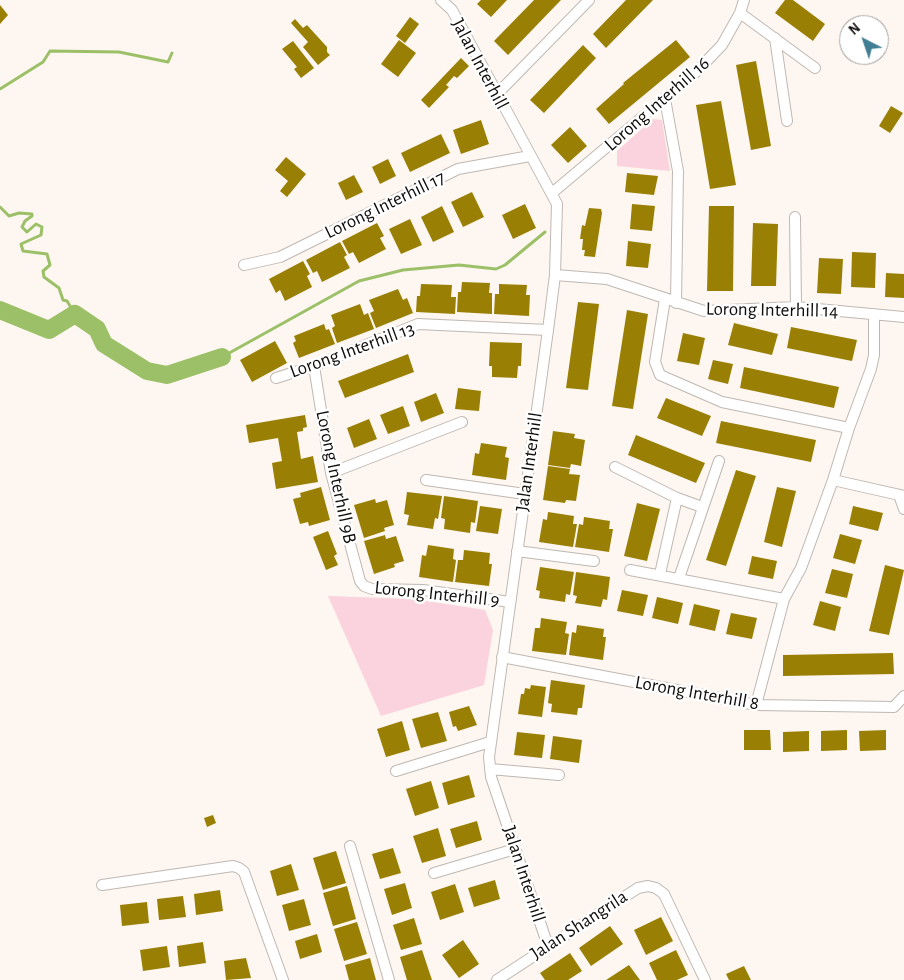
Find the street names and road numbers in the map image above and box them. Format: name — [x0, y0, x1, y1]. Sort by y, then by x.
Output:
street label: Jalan Interhill — [447, 15, 513, 113]
street label: Lorong Interhill 16 — [600, 52, 714, 156]
street label: Lorong Interhill 17 — [321, 166, 449, 244]
street label: Lorong Interhill 14 — [706, 297, 838, 323]
street label: Lorong Interhill 13 — [287, 317, 417, 383]
street label: Lorong Interhill 9B — [311, 408, 361, 546]
street label: Jalan Interhill — [511, 411, 547, 513]
street label: Lorong Interhill 9 — [373, 576, 501, 612]
street label: Lorong Interhill 8 — [633, 671, 761, 715]
street label: Jalan Interhill — [498, 823, 550, 925]
street label: Jalan Shangrila — [526, 885, 632, 965]

